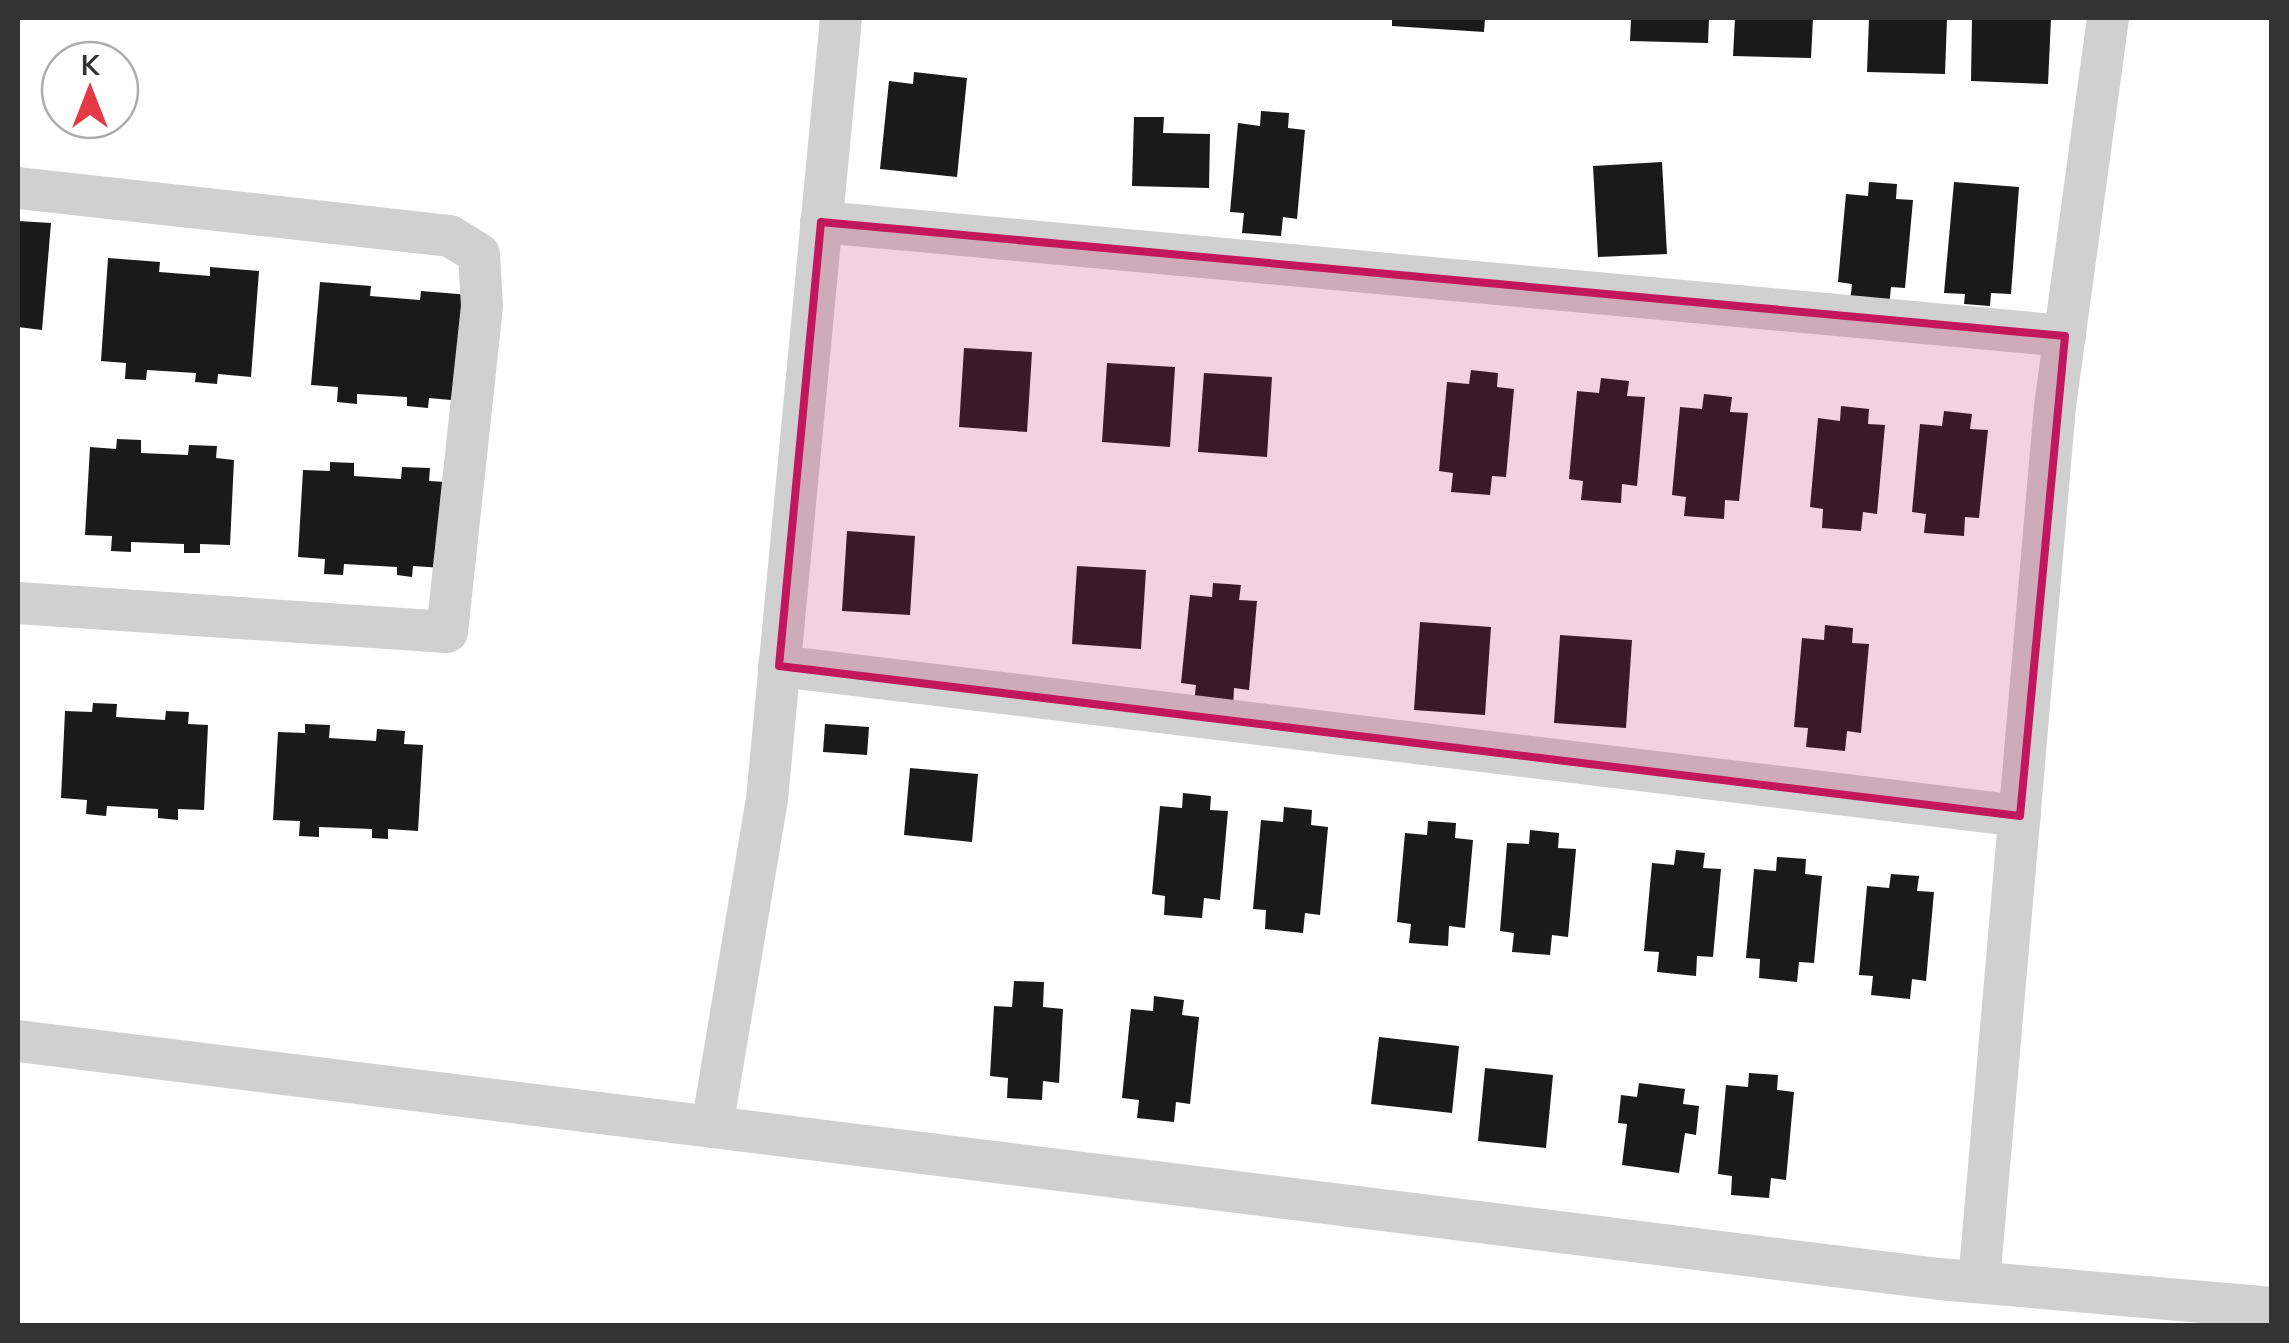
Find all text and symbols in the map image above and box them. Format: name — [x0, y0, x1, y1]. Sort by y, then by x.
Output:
north arrow — [40, 40, 140, 140]
text: K — [81, 47, 101, 85]

